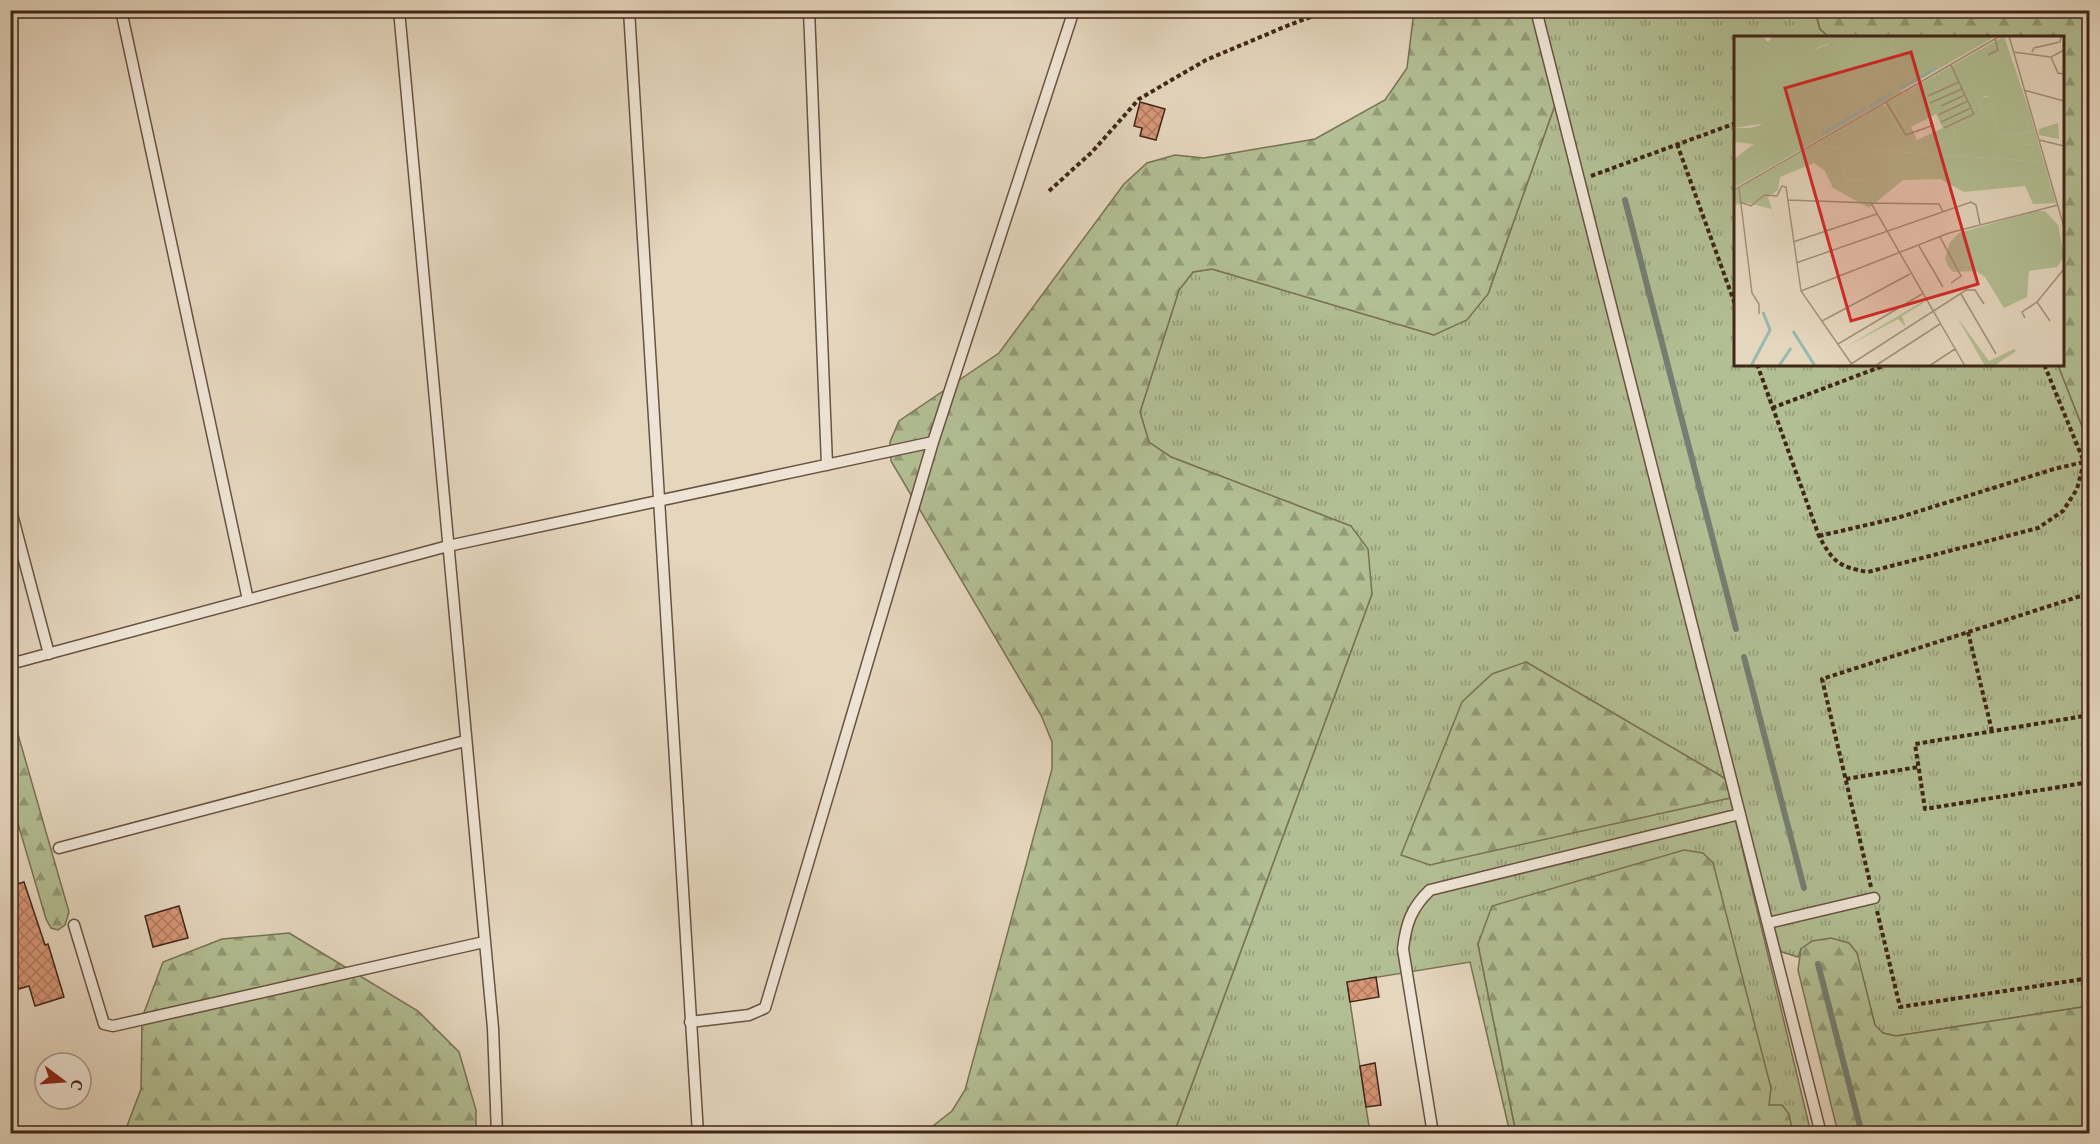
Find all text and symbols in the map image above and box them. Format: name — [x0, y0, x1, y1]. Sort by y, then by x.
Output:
inset map — [1734, 36, 2064, 366]
north arrow — [33, 1051, 93, 1111]
text: С — [64, 1077, 87, 1093]

